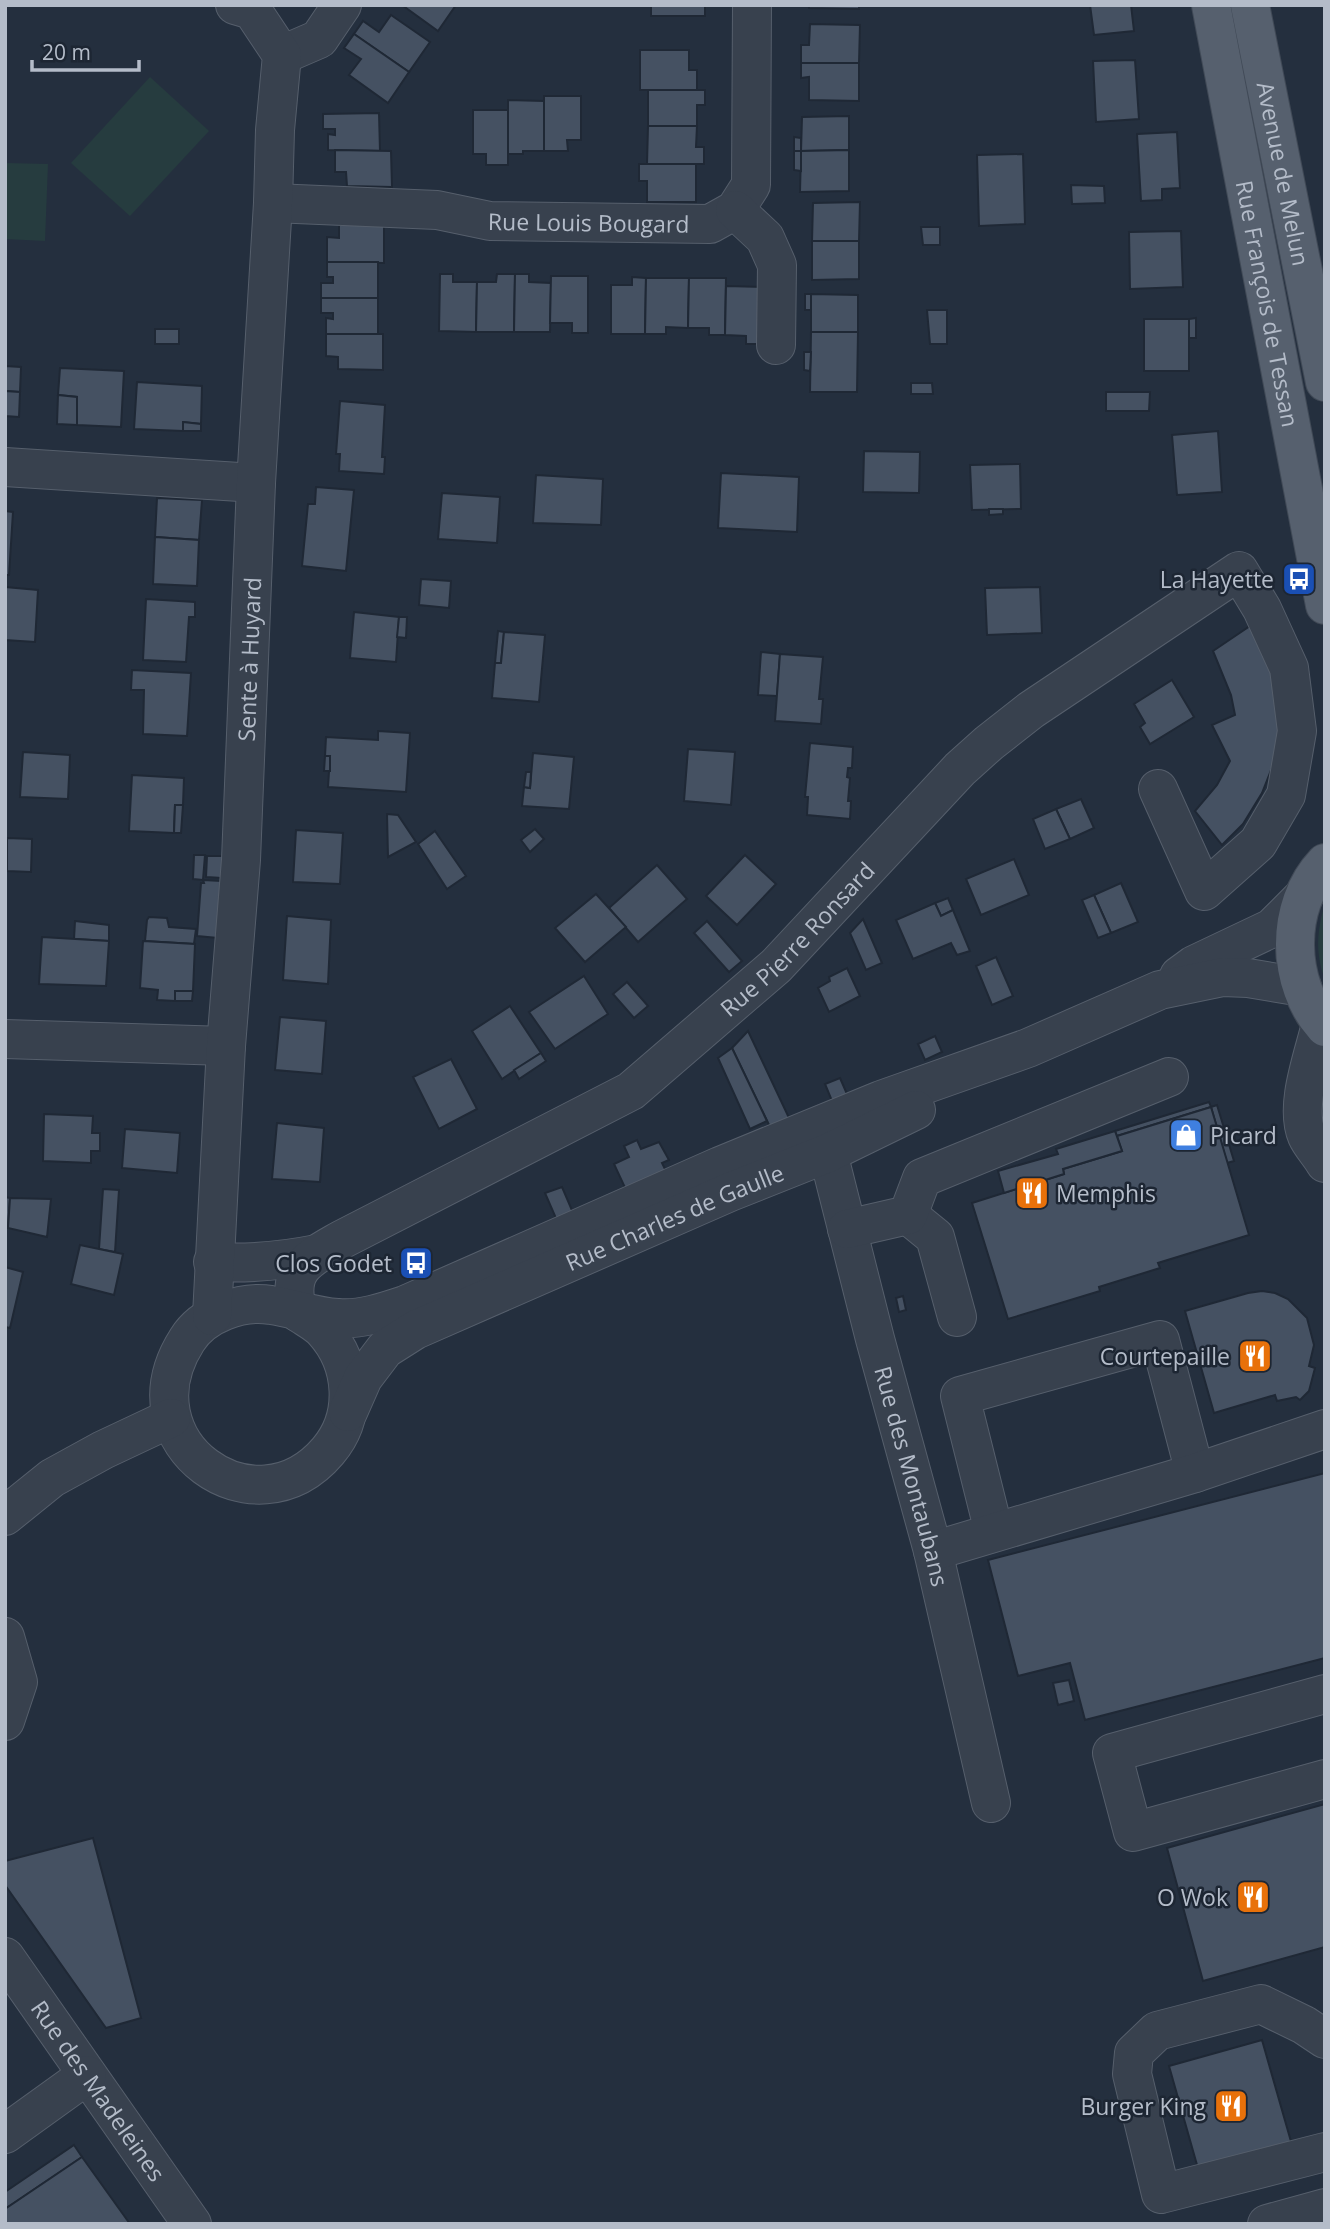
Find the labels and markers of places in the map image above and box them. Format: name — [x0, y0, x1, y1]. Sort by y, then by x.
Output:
bus stop icon: La Hayette — [1280, 560, 1318, 598]
place label: La Hayette — [1160, 563, 1274, 595]
shop icon: Picard — [1167, 1116, 1205, 1154]
place label: Picard — [1210, 1119, 1277, 1151]
restaurant icon: Memphis — [1013, 1174, 1051, 1212]
place label: Memphis — [1056, 1177, 1156, 1209]
bus stop icon: Clos Godet — [397, 1244, 435, 1282]
place label: Clos Godet — [275, 1247, 392, 1279]
restaurant icon: Courtepaille — [1236, 1337, 1274, 1375]
place label: Courtepaille — [1100, 1340, 1230, 1372]
restaurant icon: O Wok — [1234, 1878, 1272, 1916]
place label: O Wok — [1157, 1881, 1228, 1913]
restaurant icon: Burger King — [1212, 2087, 1250, 2125]
place label: Burger King — [1080, 2090, 1207, 2122]

